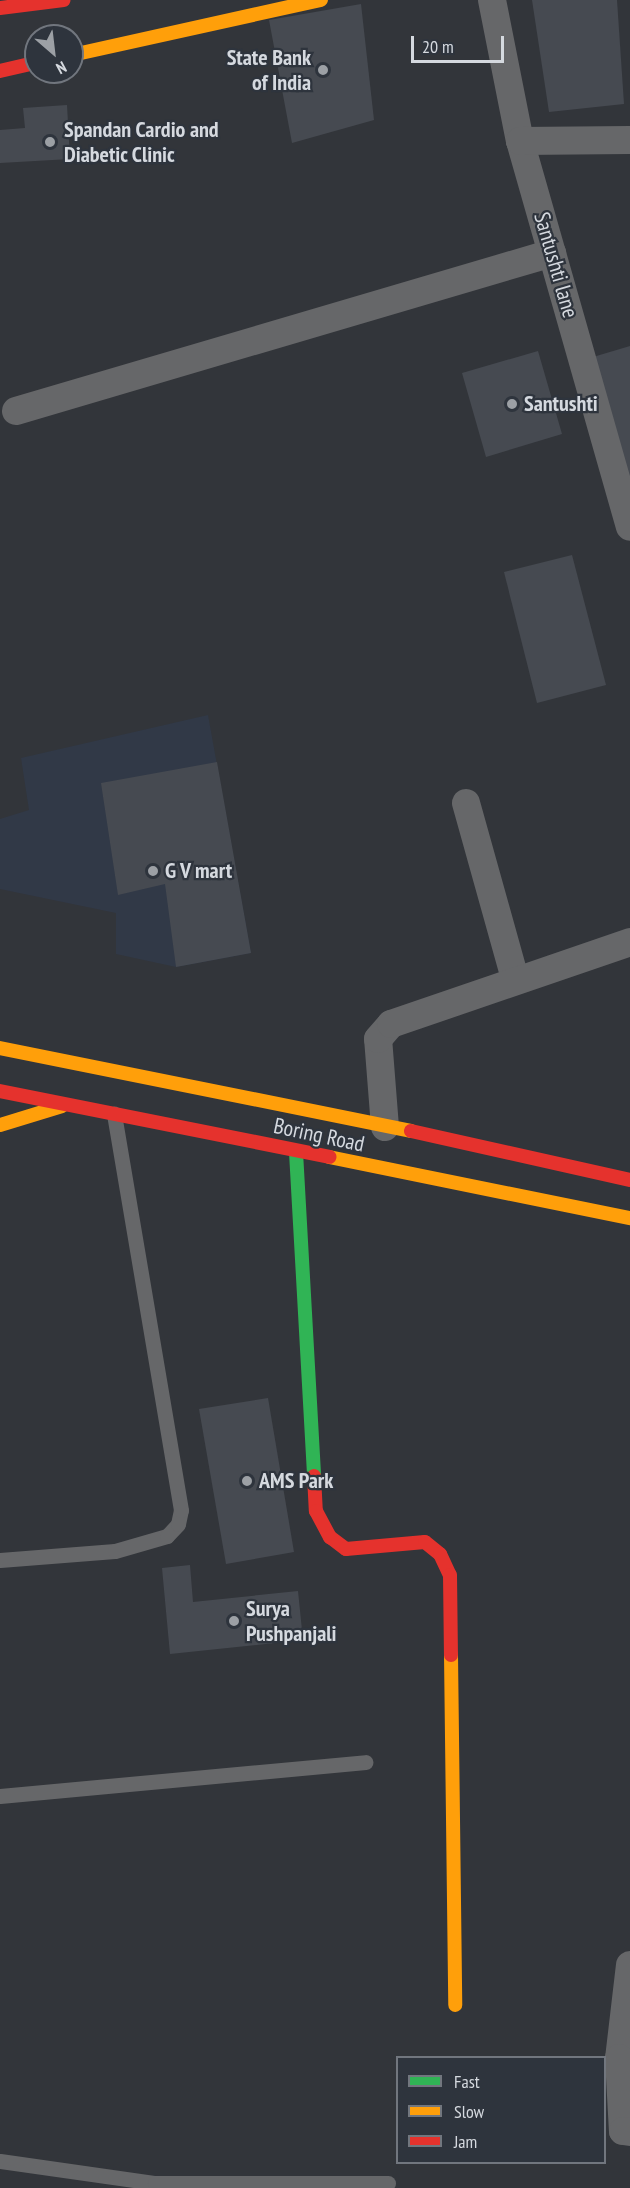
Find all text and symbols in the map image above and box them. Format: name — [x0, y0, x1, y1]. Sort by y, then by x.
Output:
north arrow — [24, 24, 84, 84]
scale bar — [414, 24, 507, 62]
text: 20 m — [422, 35, 454, 58]
place label: State Bank of India — [227, 44, 311, 96]
text: N — [53, 57, 70, 79]
marker: State Bank of India — [316, 63, 330, 77]
place label: Spandan Cardio and Diabetic Clinic — [64, 116, 219, 168]
marker: Spandan Cardio and Diabetic Clinic — [41, 133, 59, 151]
street label: Santushti lane — [528, 209, 584, 321]
place label: Santushti — [524, 391, 598, 417]
marker: Santushti — [505, 397, 519, 411]
place label: G V mart — [165, 858, 233, 884]
marker: G V mart — [146, 864, 160, 878]
street label: Boring Road — [271, 1113, 367, 1157]
place label: AMS Park — [259, 1468, 333, 1494]
marker: AMS Park — [240, 1474, 254, 1488]
place label: Surya Pushpanjali — [246, 1595, 337, 1646]
marker: Surya Pushpanjali — [227, 1614, 241, 1628]
legend — [396, 2056, 606, 2164]
text: Fast — [454, 2070, 480, 2093]
text: Slow — [454, 2100, 484, 2123]
text: Jam — [454, 2130, 477, 2153]

